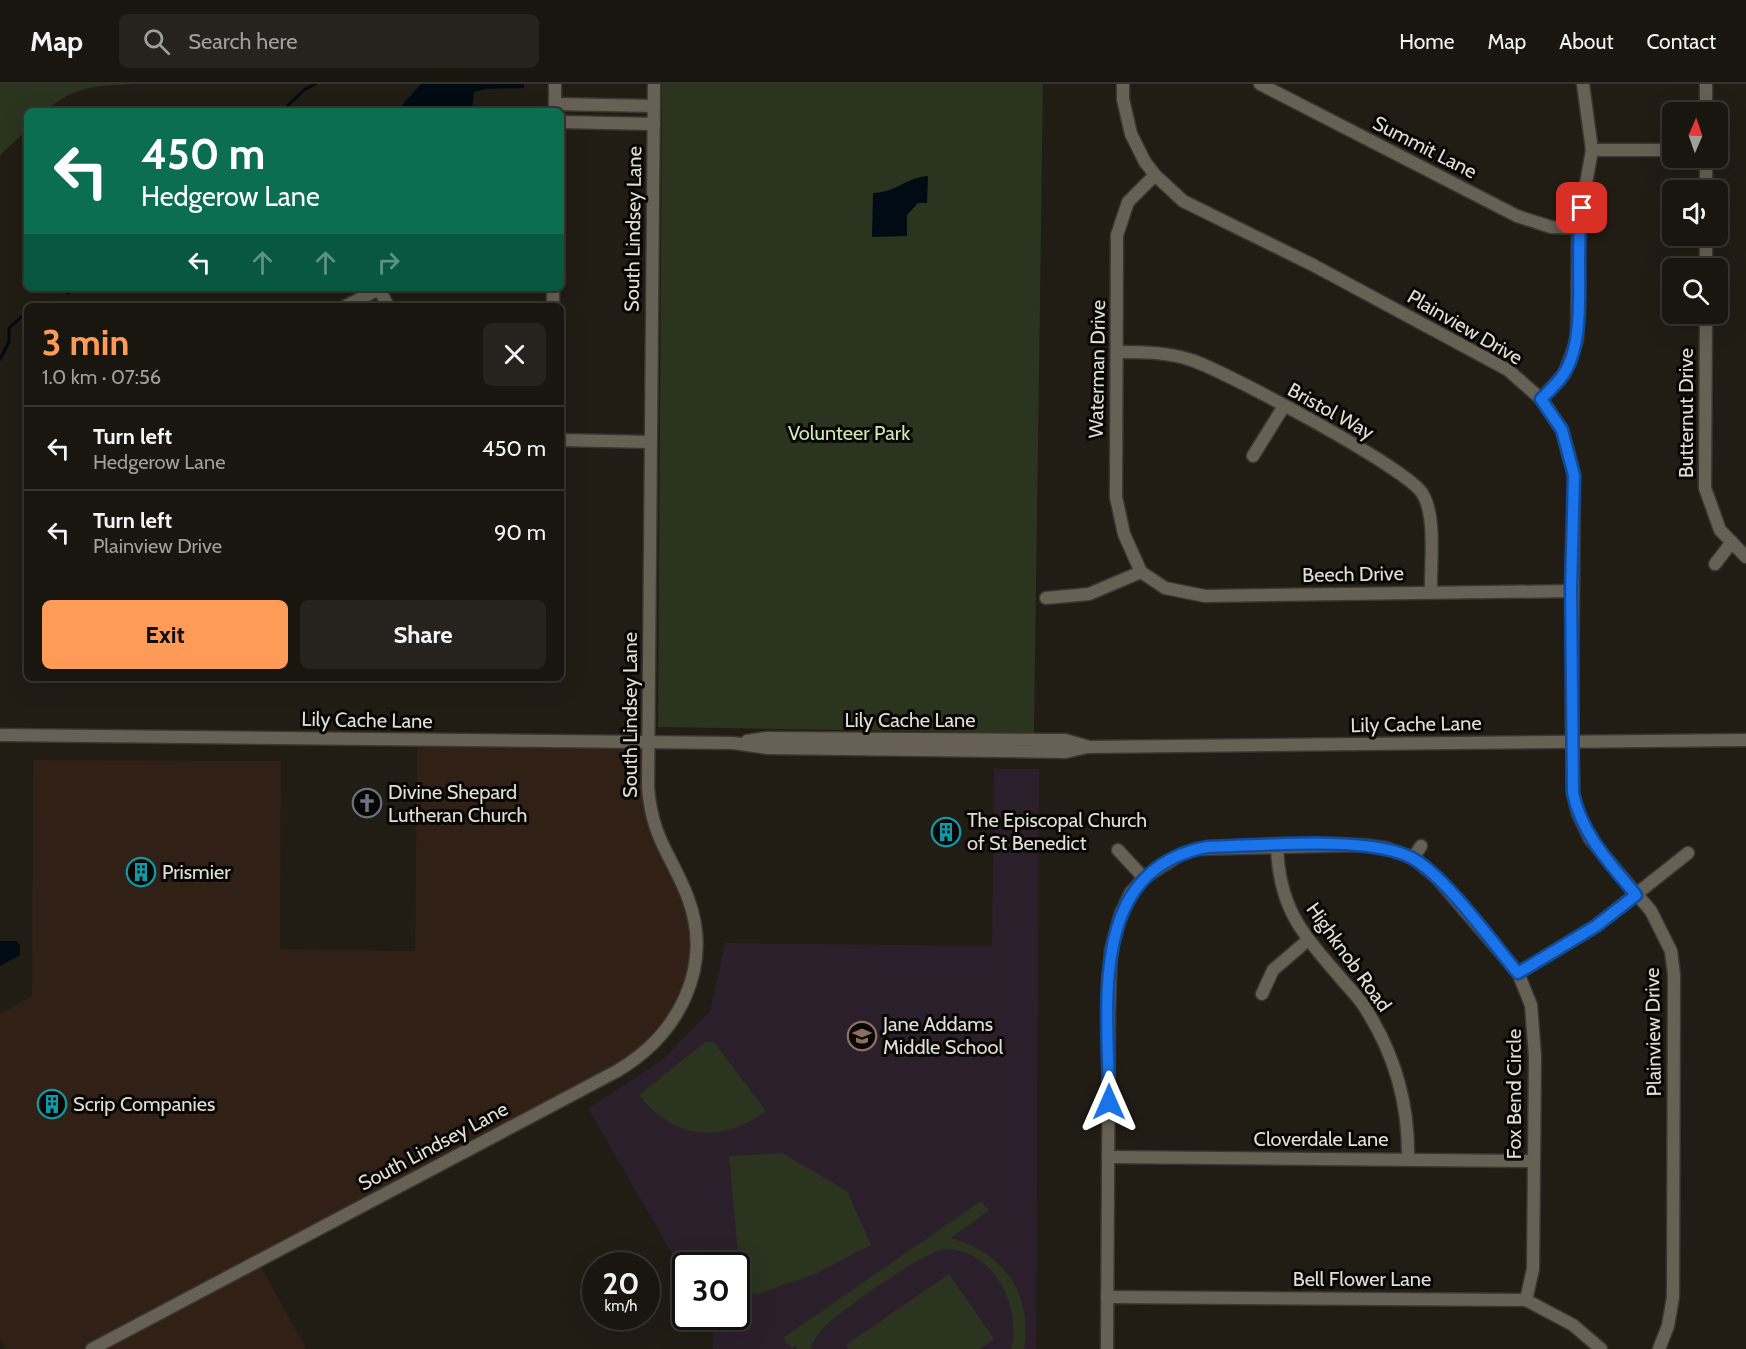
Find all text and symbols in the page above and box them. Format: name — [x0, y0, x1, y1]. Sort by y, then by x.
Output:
search box — [119, 14, 539, 68]
text: Map — [30, 24, 83, 58]
icon: search — [140, 25, 173, 58]
text: Search here — [188, 28, 297, 55]
text: Home — [1399, 29, 1455, 54]
text: Map — [1488, 29, 1526, 54]
text: About — [1559, 29, 1613, 54]
text: Contact — [1646, 29, 1716, 54]
north arrow — [1662, 102, 1728, 168]
map controls — [1662, 102, 1728, 324]
street label: Summit Lane — [1369, 111, 1481, 183]
text: 450 m — [141, 128, 265, 180]
icon: left — [42, 132, 120, 210]
street label: South Lindsey Lane — [620, 146, 646, 312]
text: Hedgerow Lane — [141, 180, 320, 213]
button: sound — [1662, 180, 1728, 246]
pin — [1556, 182, 1607, 233]
icon: arrive — [1565, 191, 1598, 224]
icon: left — [183, 246, 216, 279]
icon: ahead — [246, 246, 279, 279]
icon: ahead — [309, 246, 342, 279]
icon: right — [372, 246, 405, 279]
button: search — [1662, 258, 1728, 324]
street label: Plainview Drive — [1403, 284, 1527, 370]
street label: Waterman Drive — [1084, 300, 1110, 438]
text: 3 min — [42, 320, 129, 364]
button: close — [483, 323, 546, 386]
street label: Butternut Drive — [1674, 348, 1698, 478]
text: 1.0 km · 07:56 — [42, 365, 161, 389]
street label: Bristol Way — [1284, 377, 1378, 445]
park label: Volunteer Park — [788, 421, 910, 445]
text: Turn left — [93, 423, 172, 450]
icon: left — [42, 432, 75, 465]
text: 450 m — [482, 435, 546, 462]
text: Hedgerow Lane — [93, 450, 225, 474]
text: Turn left — [93, 507, 172, 534]
icon: left — [42, 516, 75, 549]
text: 90 m — [494, 519, 546, 546]
text: Plainview Drive — [93, 534, 222, 558]
street label: Beech Drive — [1302, 561, 1404, 587]
button: Exit — [42, 600, 288, 669]
button: Share — [300, 600, 546, 669]
street label: South Lindsey Lane — [618, 632, 642, 798]
street label: Lily Cache Lane — [301, 707, 433, 733]
street label: Lily Cache Lane — [844, 708, 976, 732]
street label: Lily Cache Lane — [1350, 711, 1482, 737]
place label: Divine Shepard Lutheran Church — [388, 780, 527, 827]
church icon: Divine Shepard Lutheran Church — [351, 787, 383, 819]
place label: The Episcopal Church of St Benedict — [967, 808, 1147, 855]
building icon: The Episcopal Church of St Benedict — [930, 816, 962, 848]
building icon: Prismier — [125, 856, 157, 888]
place label: Prismier — [162, 860, 231, 884]
street label: Highknob Road — [1301, 898, 1397, 1016]
street label: Plainview Drive — [1640, 967, 1666, 1097]
place label: Jane Addams Middle School — [882, 1012, 1003, 1059]
school or university icon: Jane Addams Middle School — [846, 1020, 878, 1052]
street label: Fox Bend Circle — [1502, 1029, 1526, 1159]
position arrow — [1077, 1070, 1141, 1134]
building icon: Scrip Companies — [36, 1088, 68, 1120]
place label: Scrip Companies — [73, 1092, 215, 1116]
street label: South Lindsey Lane — [354, 1096, 512, 1196]
street label: Cloverdale Lane — [1254, 1127, 1388, 1151]
speed limit sign: 30 — [672, 1252, 750, 1330]
text: 20 — [602, 1265, 640, 1302]
street label: Bell Flower Lane — [1293, 1267, 1431, 1291]
text: km/h — [605, 1297, 637, 1315]

